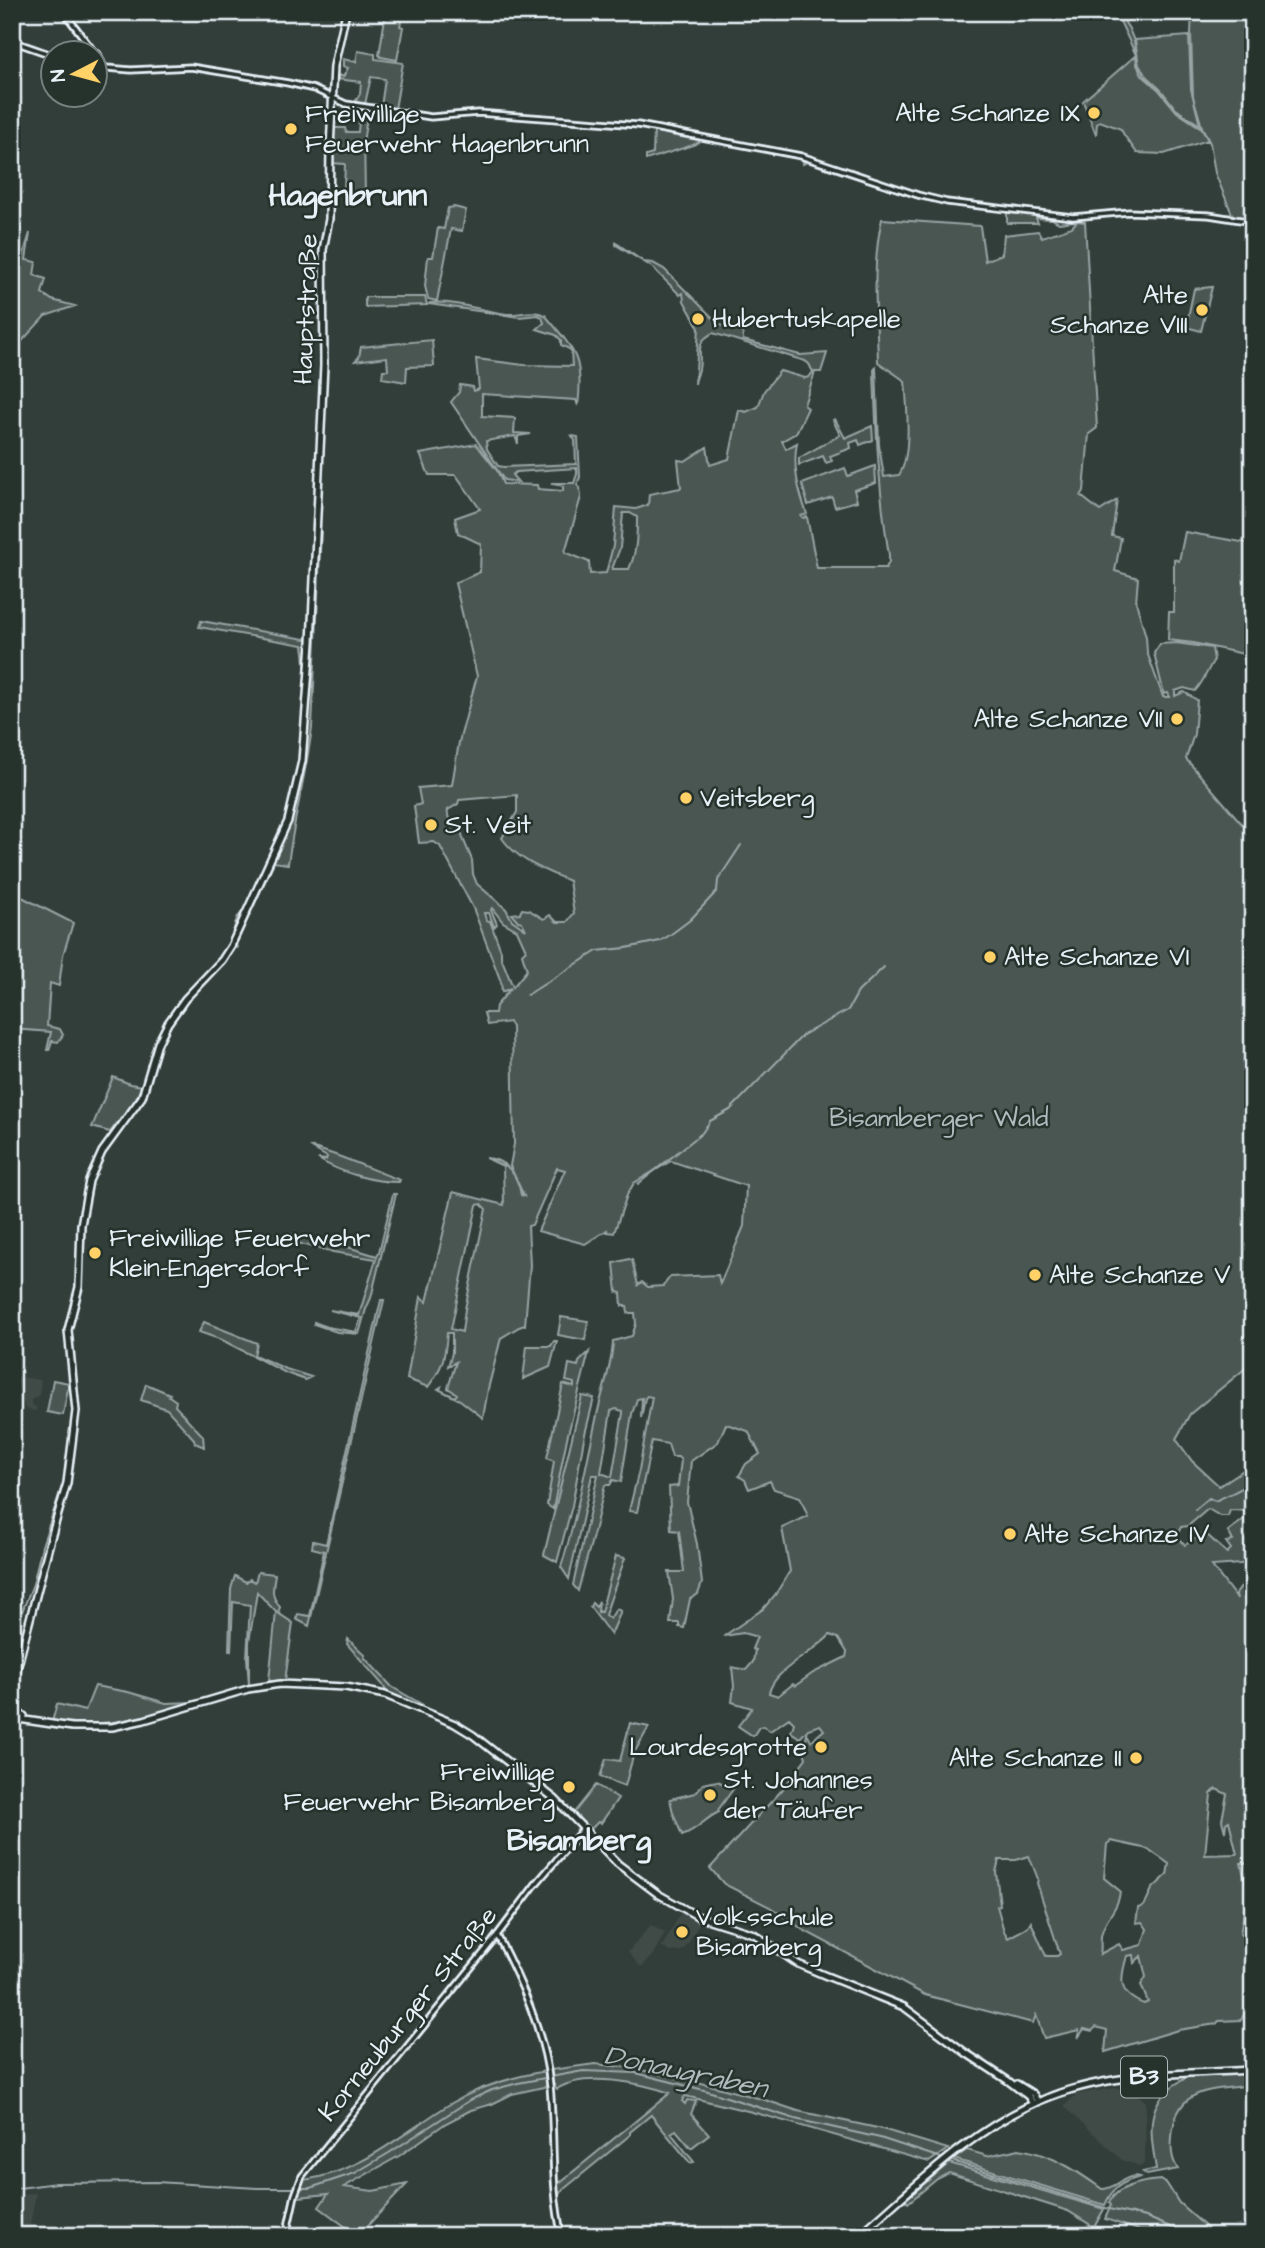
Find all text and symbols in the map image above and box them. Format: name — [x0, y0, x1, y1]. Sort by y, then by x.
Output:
north arrow — [38, 38, 108, 108]
text: N — [45, 68, 73, 83]
place label: Alte Schanze IX — [895, 95, 1080, 131]
place label: Freiwillige Feuerwehr Hagenbrunn — [305, 96, 589, 164]
marker: Alte Schanze IX — [1086, 105, 1102, 121]
marker: Freiwillige Feuerwehr Hagenbrunn — [283, 121, 299, 137]
district label: Hagenbrunn — [269, 175, 427, 219]
street label: Hauptstraße — [285, 233, 327, 385]
place label: Alte Schanze VIII — [1050, 277, 1188, 343]
place label: Hubertuskapelle — [712, 301, 901, 337]
marker: Alte Schanze VIII — [1194, 302, 1210, 318]
marker: Hubertuskapelle — [690, 311, 706, 327]
place label: Alte Schanze VII — [973, 701, 1163, 737]
marker: Alte Schanze VII — [1169, 711, 1185, 727]
place label: Veitsberg — [700, 780, 814, 818]
marker: Veitsberg — [678, 790, 694, 806]
place label: St. Veit — [445, 807, 532, 843]
marker: St. Veit — [423, 817, 439, 833]
place label: Alte Schanze VI — [1004, 939, 1190, 975]
marker: Alte Schanze VI — [982, 949, 998, 965]
park label: Bisamberger Wald — [829, 1100, 1049, 1138]
place label: Freiwillige Feuerwehr Klein-Engersdorf — [109, 1220, 370, 1288]
marker: Freiwillige Feuerwehr Klein-Engersdorf — [87, 1245, 103, 1261]
place label: Alte Schanze V — [1049, 1257, 1231, 1293]
marker: Alte Schanze V — [1027, 1267, 1043, 1283]
place label: Alte Schanze IV — [1024, 1516, 1210, 1552]
marker: Alte Schanze IV — [1002, 1526, 1018, 1542]
place label: Lourdesgrotte — [629, 1729, 807, 1767]
marker: Lourdesgrotte — [813, 1739, 829, 1755]
place label: Alte Schanze II — [949, 1740, 1122, 1776]
marker: Alte Schanze II — [1128, 1750, 1144, 1766]
place label: Freiwillige Feuerwehr Bisamberg — [283, 1754, 555, 1822]
place label: St. Johannes der Täufer — [724, 1762, 873, 1828]
marker: Freiwillige Feuerwehr Bisamberg — [561, 1779, 577, 1795]
marker: St. Johannes der Täufer — [702, 1787, 718, 1803]
district label: Bisamberg — [507, 1820, 652, 1864]
street label: Korneuburger Straße — [310, 1899, 507, 2130]
place label: Volksschule Bisamberg — [696, 1899, 834, 1967]
marker: Volksschule Bisamberg — [674, 1924, 690, 1940]
water label: Donaugraben — [601, 2036, 773, 2110]
road number: B3 — [1121, 2056, 1167, 2098]

